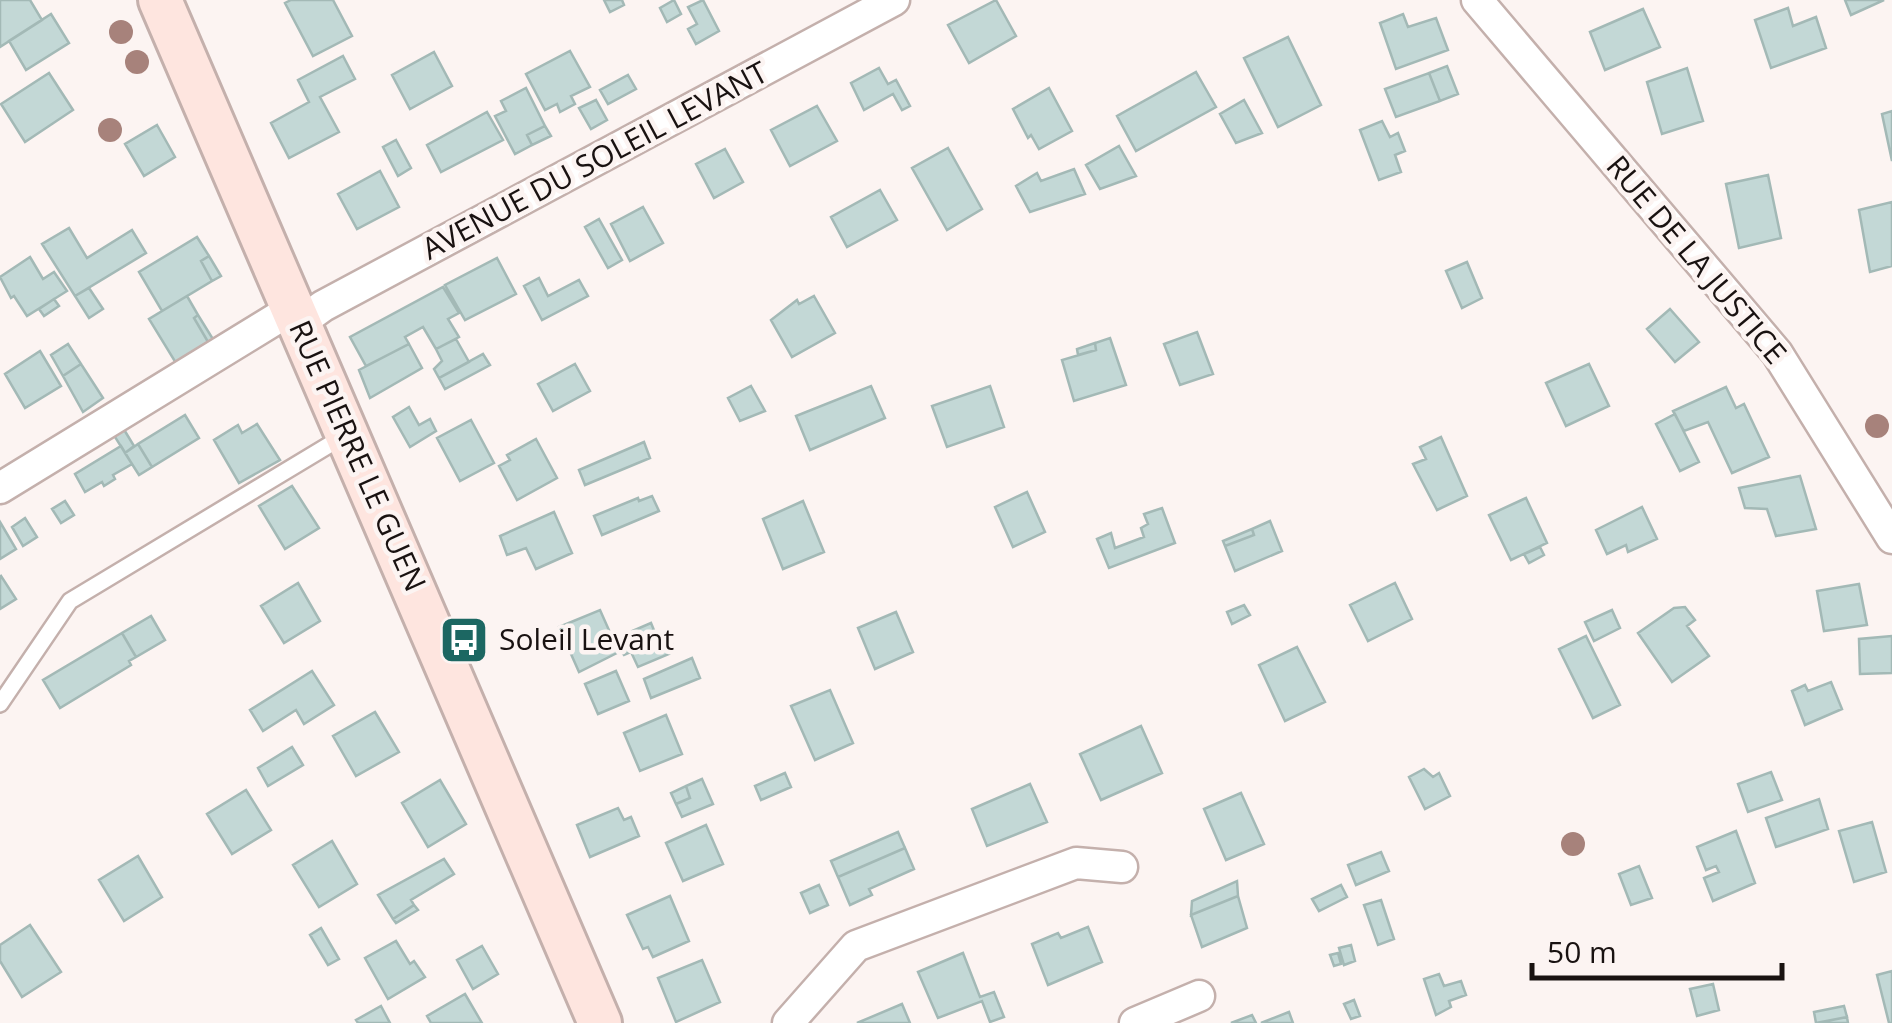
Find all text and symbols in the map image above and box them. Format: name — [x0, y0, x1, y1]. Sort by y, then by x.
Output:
street label: AVENUE DU SOLEIL LEVANT — [414, 51, 775, 268]
street label: RUE DE LA JUSTICE — [1598, 146, 1797, 372]
street label: RUE PIERRE LE GUEN — [280, 313, 437, 597]
bus stop icon: Soleil Levant — [438, 614, 490, 666]
place label: Soleil Levant — [499, 618, 674, 659]
scale bar — [1532, 918, 1782, 980]
text: 50 m — [1547, 931, 1617, 972]

